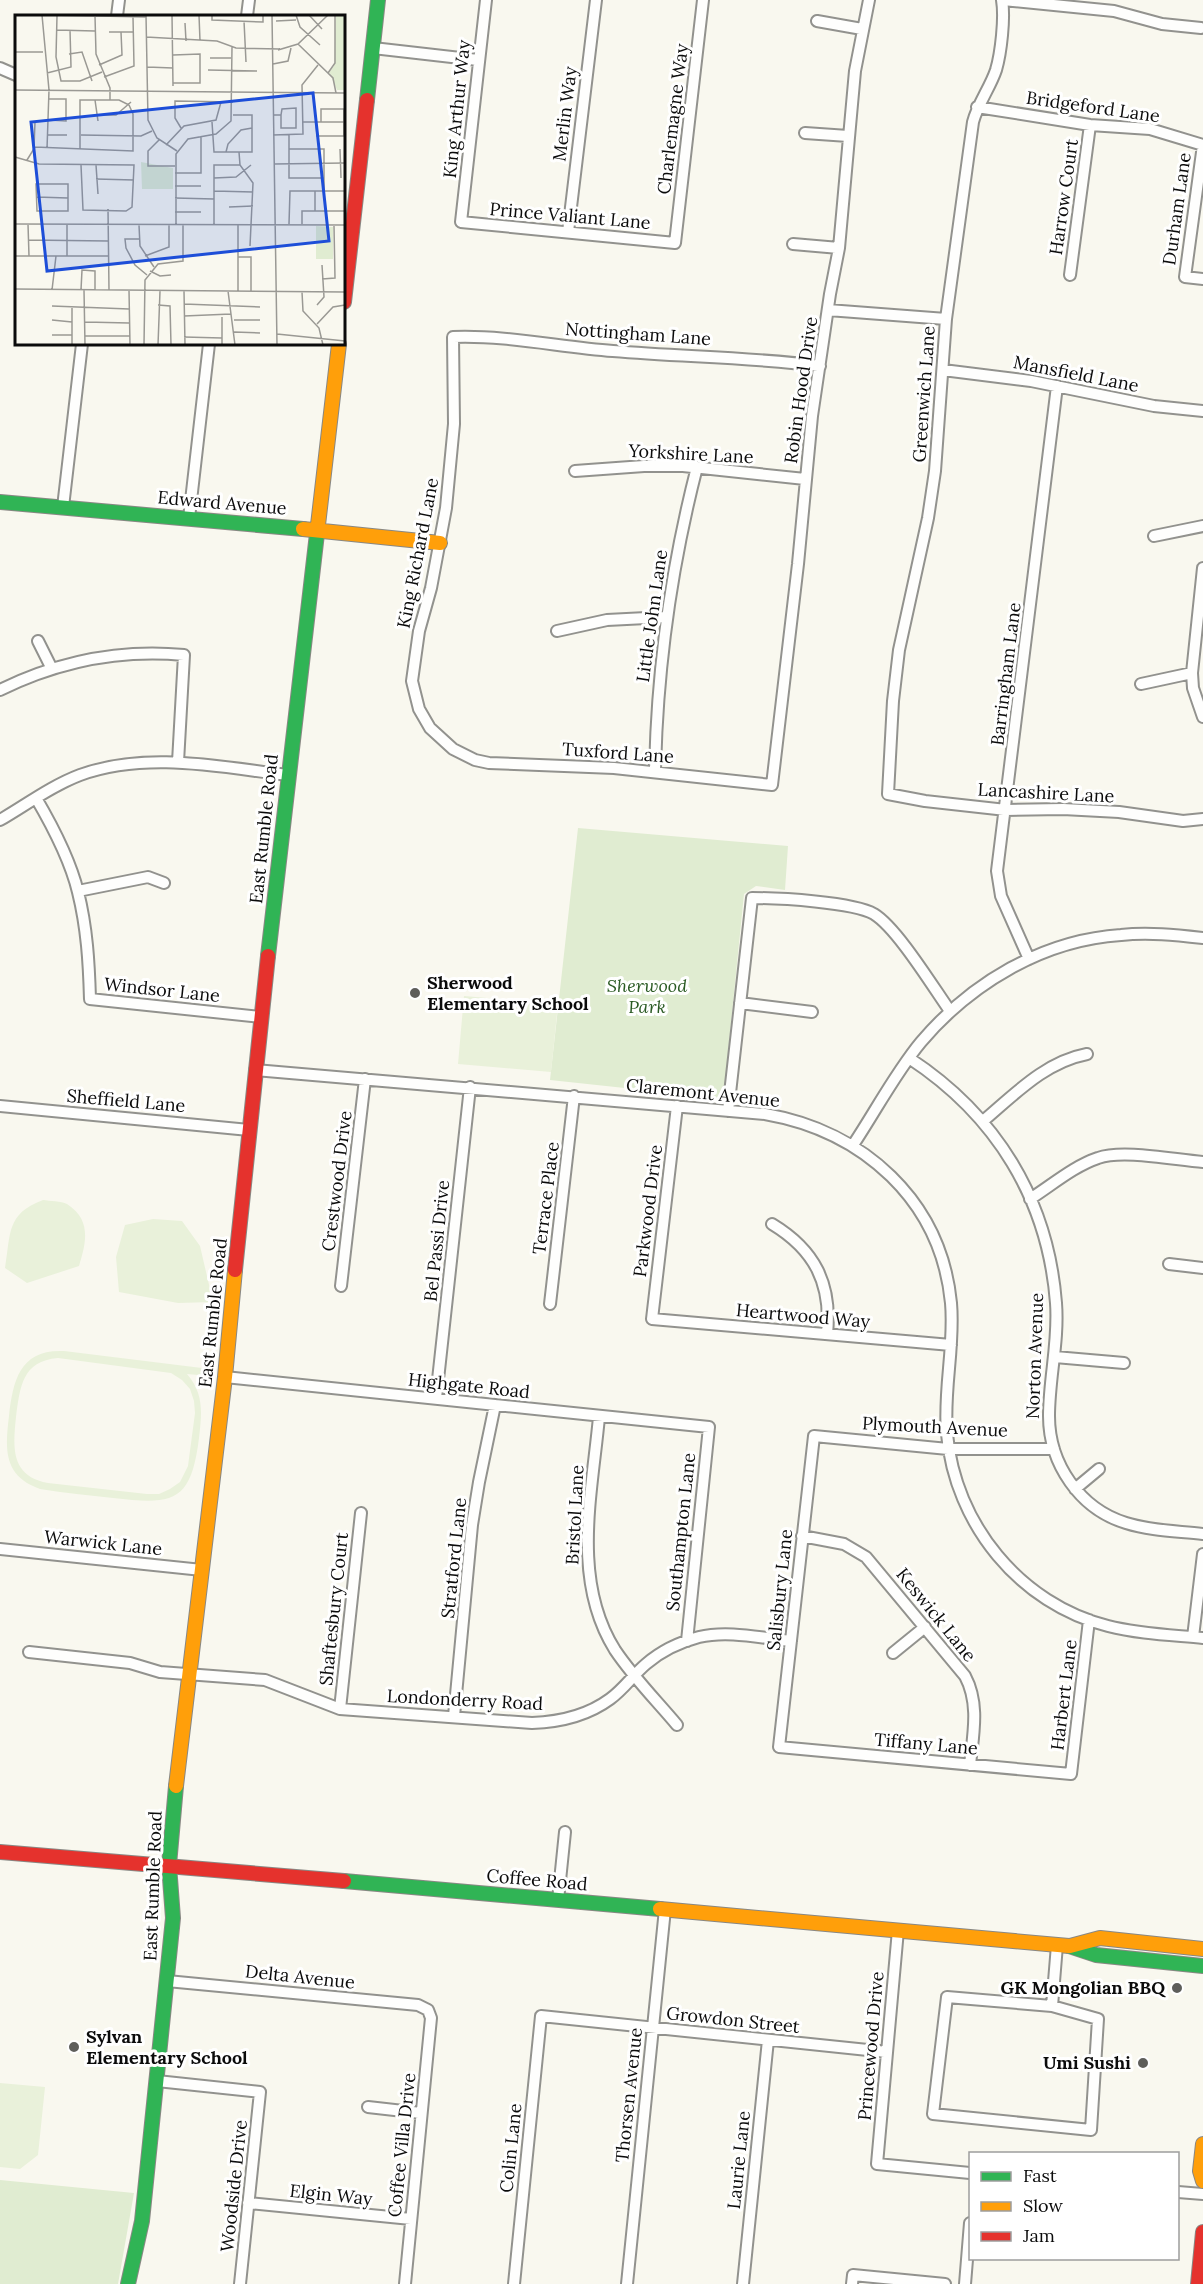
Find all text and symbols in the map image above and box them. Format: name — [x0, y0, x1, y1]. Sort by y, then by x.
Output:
inset map — [15, 15, 345, 345]
street label: King Arthur Way — [438, 38, 475, 179]
street label: Charlemagne Way — [652, 42, 693, 196]
street label: Merlin Way — [547, 65, 582, 163]
street label: Bridgeford Lane — [1025, 86, 1162, 127]
street label: Harrow Court — [1044, 137, 1083, 256]
street label: Durham Lane — [1157, 151, 1196, 267]
street label: Prince Valiant Lane — [488, 197, 652, 234]
street label: Robin Hood Drive — [779, 315, 822, 465]
street label: Nottingham Lane — [564, 317, 712, 350]
street label: Greenwich Lane — [907, 325, 940, 463]
street label: Mansfield Lane — [1011, 350, 1141, 397]
street label: Yorkshire Lane — [627, 439, 754, 468]
street label: King Richard Lane — [392, 475, 443, 630]
street label: Edward Avenue — [156, 485, 288, 520]
street label: Little John Lane — [631, 548, 672, 684]
street label: Barringham Lane — [985, 601, 1026, 747]
street label: Tuxford Lane — [561, 737, 675, 768]
street label: East Rumble Road — [244, 753, 283, 905]
street label: Lancashire Lane — [977, 777, 1115, 808]
place label: Sherwood Elementary School — [427, 971, 589, 1015]
street label: Windsor Lane — [103, 972, 221, 1007]
park label: Sherwood Park — [607, 974, 687, 1018]
marker: Sherwood Elementary School — [408, 986, 422, 1000]
street label: Claremont Avenue — [625, 1073, 781, 1112]
street label: Sheffield Lane — [66, 1084, 187, 1117]
street label: Crestwood Drive — [316, 1109, 357, 1253]
street label: Terrace Place — [527, 1140, 564, 1256]
street label: Parkwood Drive — [628, 1143, 667, 1278]
street label: Bel Passi Drive — [419, 1179, 454, 1303]
street label: East Rumble Road — [193, 1237, 232, 1389]
street label: Norton Avenue — [1021, 1292, 1048, 1419]
street label: Heartwood Way — [735, 1298, 871, 1333]
street label: Highgate Road — [407, 1368, 531, 1403]
street label: Plymouth Avenue — [861, 1411, 1009, 1442]
street label: Southampton Lane — [661, 1451, 700, 1612]
street label: Bristol Lane — [560, 1464, 589, 1566]
street label: Stratford Lane — [436, 1496, 471, 1619]
street label: Warwick Lane — [43, 1525, 163, 1560]
street label: Salisbury Lane — [762, 1528, 797, 1652]
street label: Shaftesbury Court — [314, 1531, 353, 1687]
street label: Keswick Lane — [891, 1563, 981, 1667]
street label: Harbert Lane — [1045, 1638, 1082, 1752]
street label: Londonderry Road — [386, 1684, 544, 1715]
street label: Tiffany Lane — [873, 1728, 979, 1760]
street label: East Rumble Road — [138, 1810, 167, 1961]
street label: Coffee Road — [486, 1864, 589, 1895]
street label: Delta Avenue — [244, 1959, 356, 1994]
street label: Princewood Drive — [853, 1970, 888, 2121]
place label: GK Mongolian BBQ — [1000, 1976, 1166, 1999]
marker: GK Mongolian BBQ — [1170, 1981, 1184, 1995]
street label: Growdon Street — [665, 2001, 801, 2038]
place label: Sylvan Elementary School — [86, 2025, 248, 2069]
street label: Thorsen Avenue — [610, 2026, 647, 2164]
marker: Sylvan Elementary School — [67, 2040, 81, 2054]
place label: Umi Sushi — [1043, 2051, 1131, 2074]
marker: Umi Sushi — [1136, 2056, 1150, 2070]
street label: Coffee Villa Drive — [382, 2071, 421, 2218]
street label: Colin Lane — [494, 2102, 527, 2194]
street label: Laurie Lane — [722, 2109, 755, 2210]
street label: Woodside Drive — [215, 2119, 252, 2253]
legend — [969, 2152, 1179, 2260]
text: Fast — [1023, 2164, 1057, 2187]
street label: Elgin Way — [289, 2179, 374, 2210]
text: Slow — [1023, 2194, 1063, 2217]
text: Jam — [1022, 2224, 1055, 2247]

